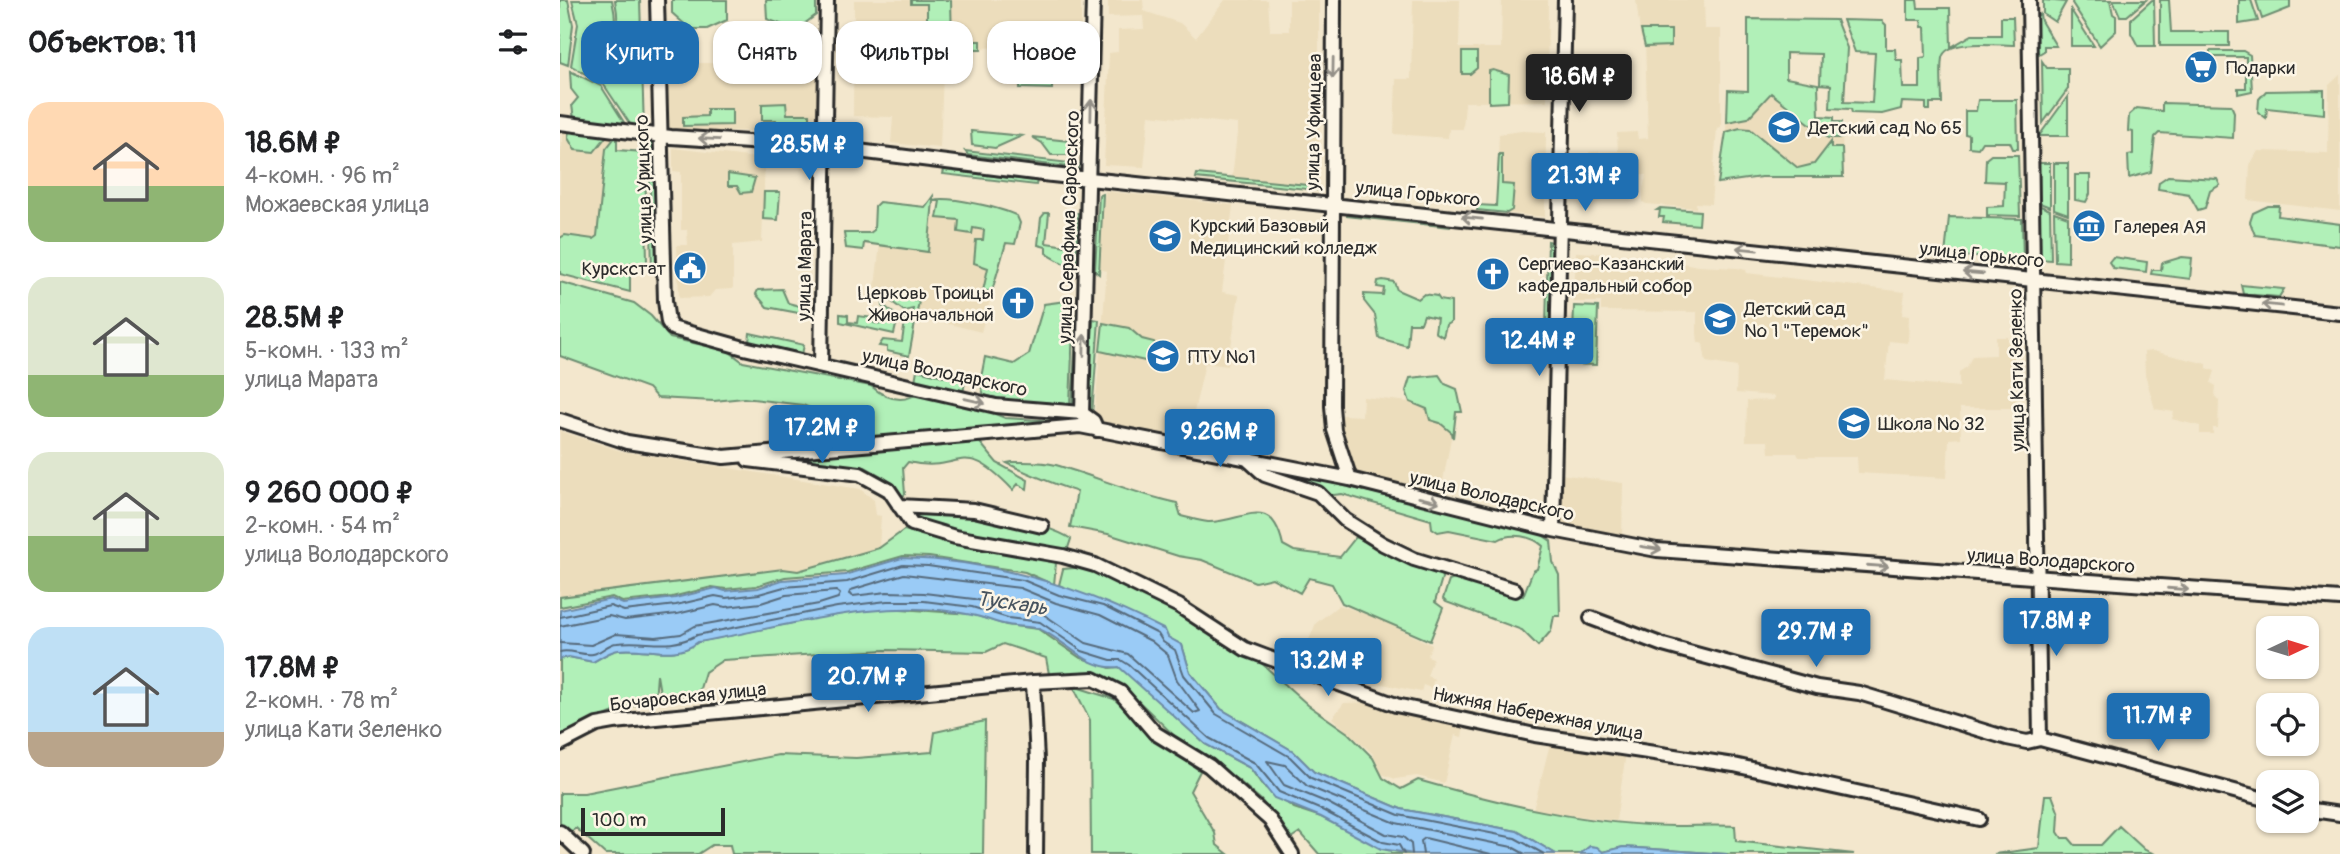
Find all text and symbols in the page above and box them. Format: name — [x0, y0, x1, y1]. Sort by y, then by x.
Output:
chip: Купить — [581, 21, 699, 84]
chip: Снять — [713, 21, 822, 84]
chip: Фильтры — [836, 21, 973, 84]
chip: Новое — [987, 21, 1100, 84]
icon: filters — [494, 23, 532, 61]
text: Объектов: 11 — [28, 24, 197, 61]
supermarket icon: Подарки — [2182, 48, 2220, 86]
street label: улица Уфимцева — [1301, 53, 1327, 192]
pin: 18.6M ₽ — [1514, 54, 1644, 114]
one-way arrow — [1326, 56, 1340, 79]
place label: Подарки — [2226, 56, 2296, 80]
text: 18.6M ₽ — [1542, 62, 1616, 91]
one-way arrow — [1085, 99, 1098, 122]
school or university icon: Детский сад № 65 — [1765, 108, 1803, 146]
street label: улица Серафима Саровского — [1053, 110, 1085, 345]
street label: улица Урицкого — [630, 114, 658, 245]
place label: Детский сад № 65 — [1807, 116, 1962, 140]
pin: 28.5M ₽ — [744, 122, 874, 182]
text: 18.6M ₽ — [245, 124, 342, 161]
icon: home — [84, 130, 168, 214]
text: 28.5M ₽ — [770, 130, 848, 159]
one-way arrow — [698, 132, 721, 145]
pin: 21.3M ₽ — [1520, 154, 1650, 213]
text: 4-комн. · 96 m² — [245, 161, 400, 190]
text: 21.3M ₽ — [1547, 161, 1623, 190]
street label: улица Горького — [1353, 175, 1481, 212]
text: Можаевская улица — [245, 190, 429, 219]
museum icon: Галерея АЯ — [2070, 207, 2108, 245]
street label: улица Марата — [792, 211, 818, 322]
one-way arrow — [1461, 211, 1484, 224]
place label: Курский Базовый Медицинский колледж — [1190, 214, 1378, 260]
place label: Галерея АЯ — [2114, 215, 2206, 239]
school or university icon: Курский Базовый Медицинский колледж — [1146, 217, 1184, 255]
street label: улица Горького — [1917, 236, 2045, 273]
one-way arrow — [1736, 242, 1758, 255]
public building icon: Курскстат — [671, 249, 709, 287]
place label: Сергиево-Казанский кафедральный собор — [1518, 252, 1692, 298]
church icon: Сергиево-Казанский кафедральный собор — [1474, 255, 1512, 293]
place label: Курскстат — [581, 257, 666, 281]
one-way arrow — [1962, 266, 1985, 279]
place label: Церковь Троицы Живоначальной — [858, 281, 994, 327]
church icon: Церковь Троицы Живоначальной — [999, 284, 1037, 322]
street label: улица Кати Зеленко — [2004, 288, 2030, 453]
place label: Детский сад № 1 "Теремок" — [1743, 297, 1869, 343]
one-way arrow — [2261, 298, 2284, 311]
text: 28.5M ₽ — [245, 299, 346, 336]
school or university icon: Детский сад № 1 "Теремок" — [1701, 300, 1739, 338]
icon: home — [84, 305, 168, 389]
pin: 12.4M ₽ — [1474, 318, 1604, 378]
text: 12.4M ₽ — [1501, 326, 1577, 355]
one-way arrow — [1077, 334, 1090, 357]
text: 5-комн. · 133 m² — [245, 336, 409, 365]
school or university icon: ПТУ №1 — [1144, 337, 1182, 375]
street label: улица Володарского — [859, 344, 1030, 402]
place label: ПТУ №1 — [1188, 345, 1256, 369]
text: улица Марата — [245, 365, 378, 394]
one-way arrow — [963, 395, 986, 409]
school or university icon: Школа № 32 — [1835, 404, 1873, 442]
pin: 17.2M ₽ — [757, 406, 887, 465]
pin: 9.26M ₽ — [1155, 410, 1285, 469]
place label: Школа № 32 — [1878, 412, 1985, 436]
text: 17.2M ₽ — [785, 413, 859, 442]
text: 9.26M ₽ — [1181, 417, 1259, 446]
street label: улица Володарского — [1406, 465, 1576, 527]
text: 9 260 000 ₽ — [245, 474, 414, 511]
icon: home — [84, 480, 168, 564]
one-way arrow — [1417, 494, 1440, 507]
text: 2-комн. · 54 m² — [245, 511, 400, 540]
text: улица Володарского — [245, 540, 449, 569]
one-way arrow — [1639, 542, 1662, 555]
street label: улица Володарского — [1965, 543, 2136, 579]
one-way arrow — [1866, 560, 1889, 573]
one-way arrow — [2166, 582, 2189, 595]
water label: Тускарь — [975, 585, 1050, 622]
pin: 17.8M ₽ — [1991, 598, 2121, 658]
text: 17.8M ₽ — [2019, 606, 2093, 635]
pin: 29.7M ₽ — [1751, 610, 1881, 669]
north arrow — [2256, 616, 2319, 679]
map controls — [2256, 616, 2319, 833]
text: 29.7M ₽ — [1777, 617, 1855, 646]
pin: 13.2M ₽ — [1263, 638, 1393, 698]
text: 13.2M ₽ — [1290, 646, 1366, 675]
text: 17.8M ₽ — [245, 649, 340, 686]
pin: 20.7M ₽ — [803, 654, 933, 714]
icon: home — [84, 655, 168, 739]
text: 20.7M ₽ — [827, 662, 909, 691]
street label: Бочаровская улица — [609, 677, 768, 717]
street label: Нижняя Набережная улица — [1431, 682, 1645, 746]
text: 2-комн. · 78 m² — [245, 686, 398, 715]
button: locate — [2256, 693, 2319, 756]
pin: 11.7M ₽ — [2093, 694, 2223, 753]
text: 11.7M ₽ — [2123, 701, 2193, 730]
text: улица Кати Зеленко — [245, 715, 442, 744]
button: layers — [2256, 770, 2319, 833]
scale bar — [581, 805, 724, 837]
text: 100 m — [592, 808, 646, 832]

